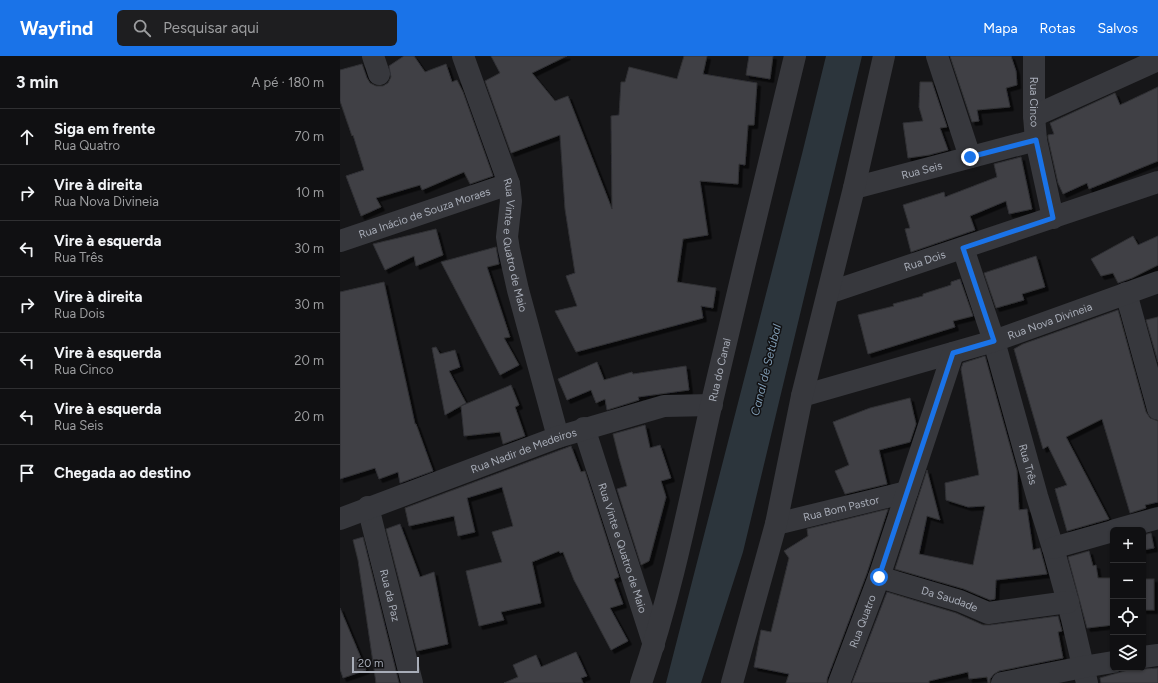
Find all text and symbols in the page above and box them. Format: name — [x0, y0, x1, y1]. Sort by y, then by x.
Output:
search box — [117, 10, 397, 46]
text: Wayfind — [20, 17, 93, 40]
icon: search — [131, 17, 153, 39]
text: Pesquisar aqui — [163, 19, 259, 37]
text: Mapa — [983, 20, 1018, 37]
text: Rotas — [1040, 20, 1075, 37]
text: Salvos — [1097, 20, 1138, 37]
text: 3 min — [16, 72, 58, 92]
text: A pé · 180 m — [252, 75, 324, 90]
street label: Rua Cinco — [1027, 77, 1041, 128]
text: Siga em frente — [54, 120, 155, 138]
icon: ahead — [16, 126, 38, 148]
text: 70 m — [294, 129, 324, 144]
text: Rua Quatro — [54, 138, 120, 153]
route end — [961, 148, 979, 166]
street label: Rua Seis — [900, 159, 944, 182]
text: Vire à direita — [54, 176, 143, 194]
street label: Rua Vinte e Quatro de Maio — [501, 176, 530, 313]
icon: right — [16, 182, 38, 204]
street label: Rua Inácio de Souza Moraes — [357, 184, 492, 241]
text: 10 m — [296, 185, 324, 200]
text: Rua Nova Divineia — [54, 194, 159, 209]
text: Vire à esquerda — [54, 232, 161, 250]
icon: left — [16, 238, 38, 260]
text: 30 m — [294, 241, 324, 256]
street label: Rua Dois — [902, 247, 947, 274]
text: Rua Três — [54, 250, 103, 265]
text: Vire à direita — [54, 288, 143, 306]
icon: right — [16, 294, 38, 316]
text: 30 m — [294, 297, 324, 312]
street label: Rua Nova Divineia — [1006, 300, 1094, 342]
text: Rua Dois — [54, 306, 105, 321]
water label: Canal de Setúbal — [748, 323, 784, 417]
street label: Rua do Canal — [706, 337, 733, 403]
text: Vire à esquerda — [54, 344, 161, 362]
icon: left — [16, 350, 38, 372]
text: 20 m — [294, 353, 324, 368]
text: Rua Cinco — [54, 362, 113, 377]
text: Vire à esquerda — [54, 400, 161, 418]
icon: left — [16, 406, 38, 428]
text: 20 m — [294, 409, 324, 424]
text: Rua Seis — [54, 418, 103, 433]
street label: Rua Nadir de Medeiros — [469, 425, 578, 476]
street label: Rua Três — [1016, 442, 1040, 486]
icon: arrive — [16, 462, 38, 484]
text: Chegada ao destino — [54, 464, 191, 482]
street label: Rua Vinte e Quatro de Maio — [596, 481, 650, 615]
street label: Rua Bom Pastor — [802, 492, 881, 524]
map controls — [1110, 527, 1146, 671]
button: + — [1110, 527, 1146, 563]
button: − — [1110, 563, 1146, 599]
street label: Rua da Paz — [377, 568, 403, 623]
route start — [870, 568, 888, 586]
street label: Da Saudade — [920, 583, 980, 614]
street label: Rua Quatro — [846, 593, 878, 650]
button: locate — [1110, 599, 1146, 635]
button: layers — [1110, 635, 1146, 671]
scale bar — [352, 655, 419, 674]
text: 20 m — [358, 657, 383, 670]

